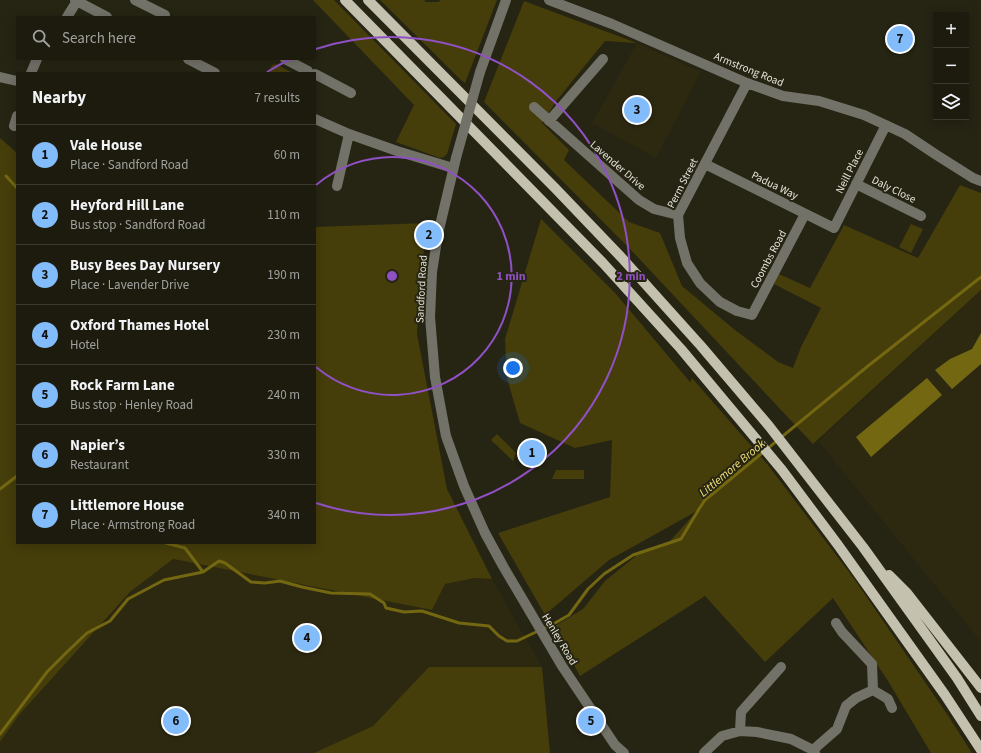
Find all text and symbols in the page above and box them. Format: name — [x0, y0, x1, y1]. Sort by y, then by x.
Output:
map controls — [933, 12, 969, 120]
button: + — [933, 12, 969, 48]
search box — [16, 16, 316, 60]
pin: 7 — [887, 24, 913, 54]
icon: search — [30, 27, 52, 49]
text: Search here — [62, 28, 136, 49]
button: − — [933, 48, 969, 84]
street label: Armstrong Road — [712, 49, 786, 90]
button: layers — [933, 84, 969, 120]
text: Nearby — [32, 86, 86, 110]
text: 7 results — [255, 89, 300, 107]
pin: 3 — [624, 95, 650, 125]
text: Vale House — [70, 135, 142, 156]
street label: Lavender Drive — [587, 137, 649, 194]
text: 1 — [42, 146, 48, 164]
text: 60 m — [274, 146, 300, 164]
street label: Neill Place — [832, 146, 867, 196]
street label: Perm Street — [663, 155, 702, 211]
text: Place · Sandford Road — [70, 156, 188, 174]
street label: Padua Way — [749, 168, 801, 203]
street label: Daly Close — [869, 172, 919, 207]
text: Heyford Hill Lane — [70, 195, 184, 216]
text: 2 — [42, 206, 48, 224]
text: 110 m — [267, 206, 300, 224]
text: Bus stop · Sandford Road — [70, 216, 206, 234]
pin: 2 — [416, 220, 442, 250]
street label: Coombs Road — [747, 228, 790, 291]
text: Busy Bees Day Nursery — [70, 255, 220, 276]
street label: Sandford Road — [412, 255, 431, 323]
text: 3 — [42, 266, 48, 284]
text: 190 m — [267, 266, 300, 284]
text: 1 min — [496, 268, 526, 285]
text: 2 min — [616, 268, 646, 285]
centre of rings — [385, 269, 399, 283]
text: Place · Lavender Drive — [70, 276, 189, 294]
text: Oxford Thames Hotel — [70, 315, 209, 336]
text: 4 — [42, 326, 48, 344]
text: 230 m — [267, 326, 300, 344]
text: Hotel — [70, 336, 99, 354]
your location — [503, 358, 523, 378]
text: Rock Farm Lane — [70, 375, 175, 396]
text: 5 — [42, 386, 48, 404]
text: 240 m — [267, 386, 300, 404]
text: Bus stop · Henley Road — [70, 396, 193, 414]
text: Napier’s — [70, 435, 125, 456]
water label: Littlemore Brook — [696, 435, 769, 501]
pin: 1 — [519, 438, 545, 468]
text: 6 — [42, 446, 48, 464]
text: 330 m — [267, 446, 300, 464]
text: Restaurant — [70, 456, 129, 474]
text: Littlemore House — [70, 495, 184, 516]
text: 7 — [42, 506, 48, 524]
text: 340 m — [267, 506, 300, 524]
text: Place · Armstrong Road — [70, 516, 195, 534]
street label: Henley Road — [538, 611, 581, 668]
pin: 4 — [294, 623, 320, 653]
pin: 6 — [163, 706, 189, 736]
pin: 5 — [578, 706, 604, 736]

